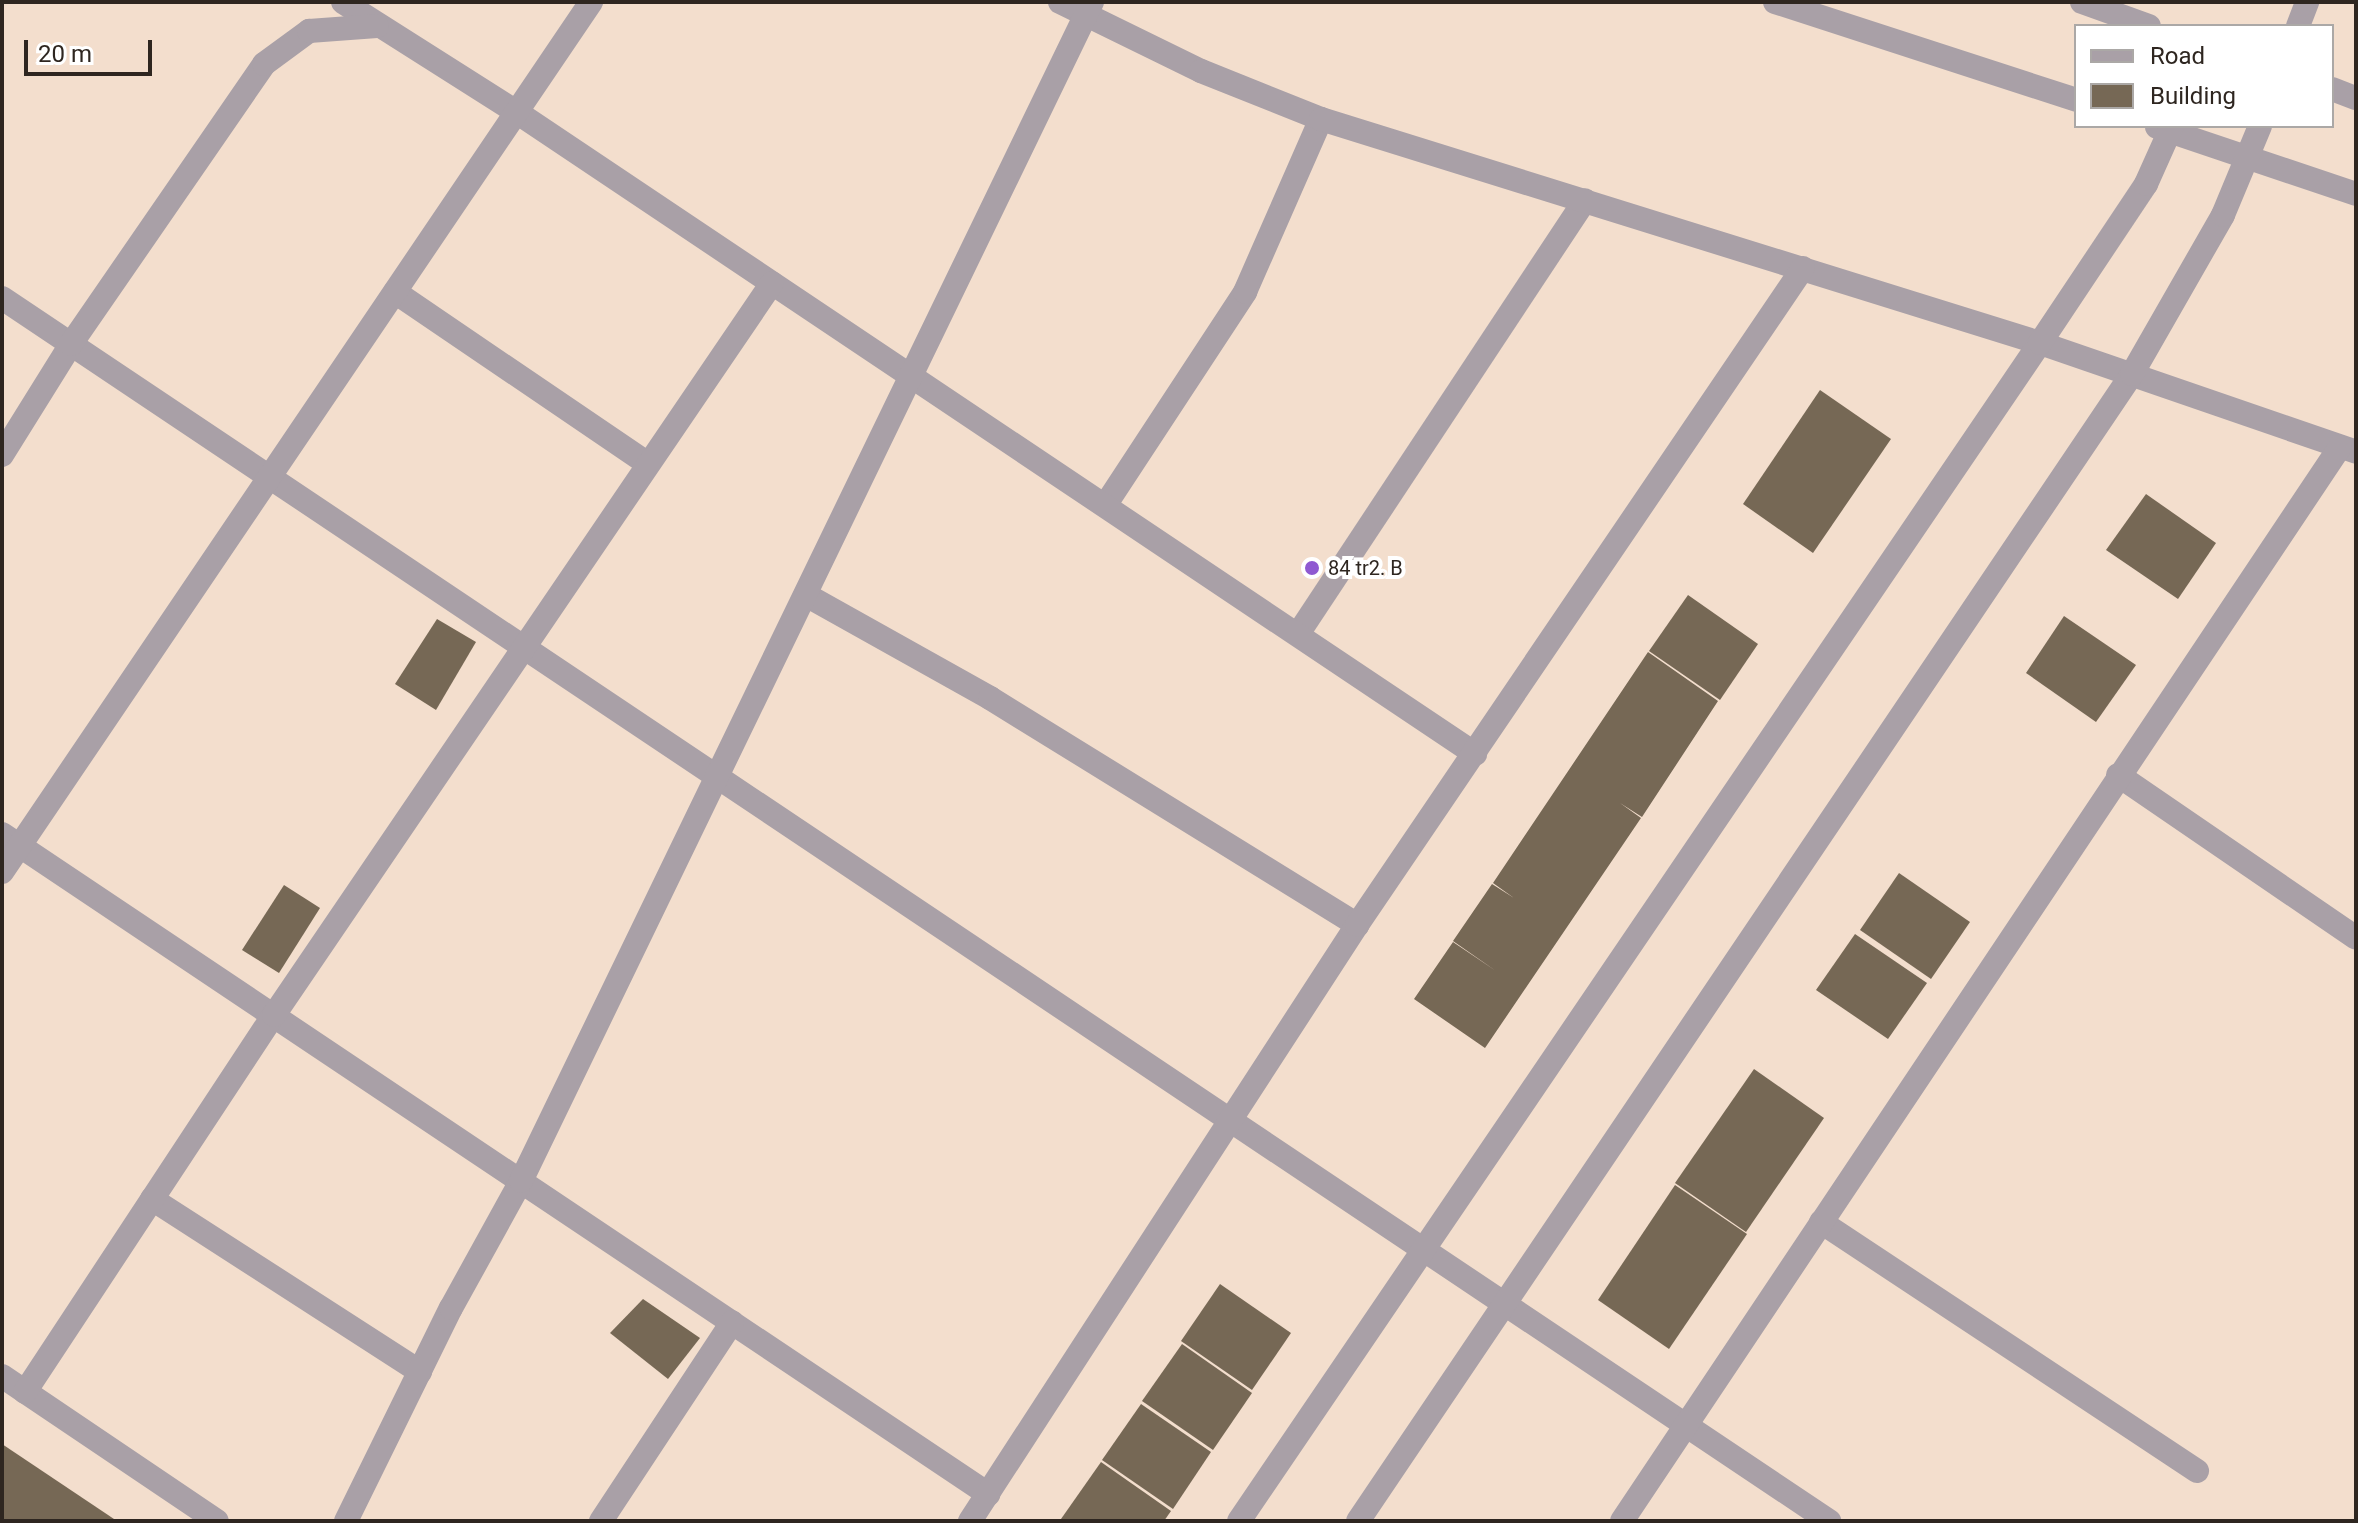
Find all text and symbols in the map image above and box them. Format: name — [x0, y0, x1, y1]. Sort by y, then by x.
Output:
scale bar — [28, 24, 156, 74]
legend — [2074, 24, 2334, 128]
text: 20 m — [38, 40, 92, 68]
text: Road — [2150, 42, 2205, 70]
text: Building — [2150, 82, 2236, 110]
place label: 84 tr2. B — [1328, 556, 1403, 580]
marker: 84 tr2. B — [1303, 559, 1321, 577]

